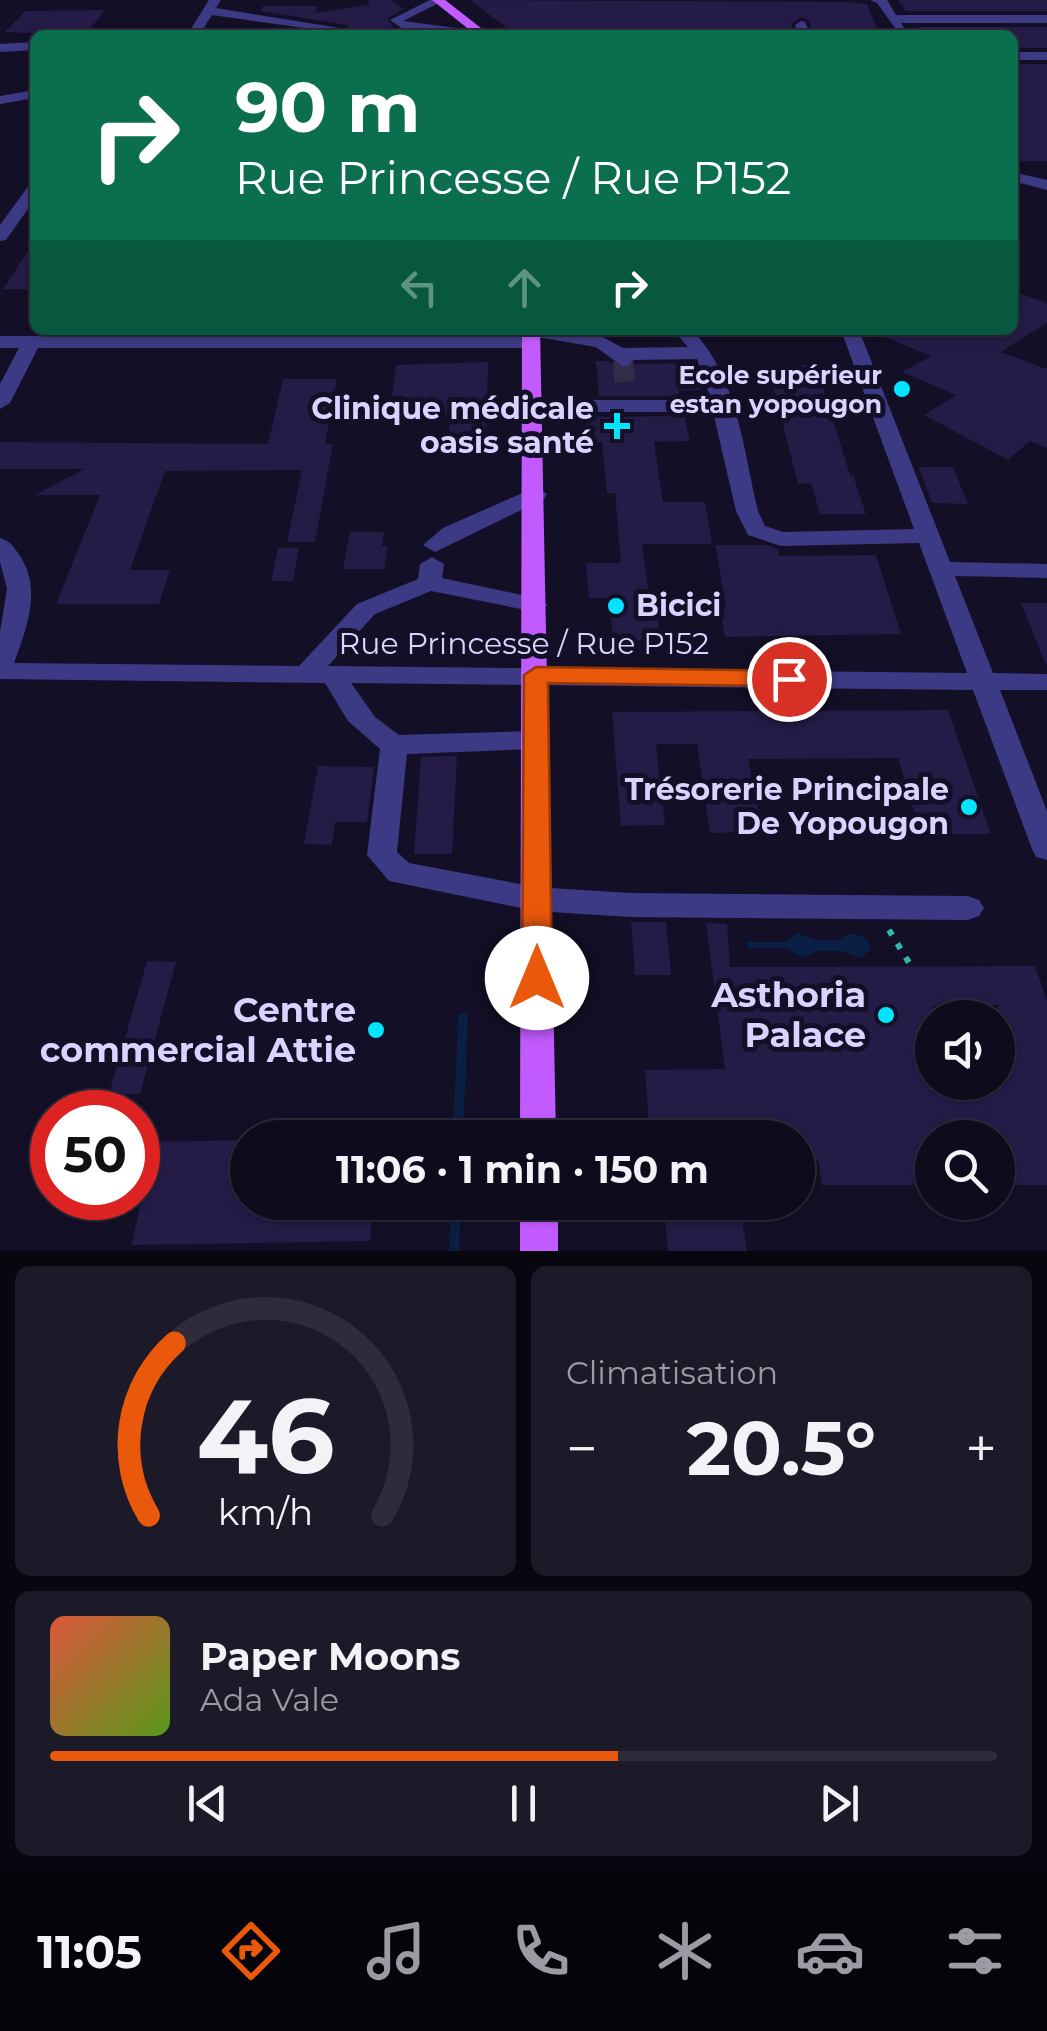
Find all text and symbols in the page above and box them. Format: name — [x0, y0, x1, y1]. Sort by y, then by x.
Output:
text: 90 m — [235, 64, 420, 150]
icon: right — [70, 70, 200, 200]
text: Rue Princesse / Rue P152 — [235, 150, 791, 205]
icon: left — [392, 260, 447, 315]
icon: ahead — [497, 260, 552, 315]
icon: right — [602, 260, 657, 315]
place label: Ecole supérieur estan yopougon — [670, 360, 882, 419]
marker: Ecole supérieur estan yopougon — [891, 378, 913, 400]
place label: Clinique médicale oasis santé — [311, 390, 594, 461]
marker: Clinique médicale oasis santé — [604, 413, 630, 439]
place label: Bicici — [636, 587, 721, 624]
marker: Bicici — [605, 595, 627, 617]
street label: Rue Princesse / Rue P152 — [339, 625, 709, 662]
pin — [747, 637, 832, 722]
icon: arrive — [762, 652, 817, 707]
place label: Trésorerie Principale De Yopougon — [625, 771, 949, 842]
marker: Trésorerie Principale De Yopougon — [958, 796, 980, 818]
position arrow — [485, 926, 589, 1030]
place label: Asthoria Palace — [710, 973, 866, 1056]
place label: Centre commercial Attie — [40, 988, 356, 1071]
map controls — [915, 1000, 1015, 1220]
button: sound — [915, 1000, 1015, 1100]
marker: Asthoria Palace — [875, 1004, 897, 1026]
marker: Centre commercial Attie — [365, 1019, 387, 1041]
speed limit sign: 50 — [30, 1090, 160, 1220]
button: search — [915, 1120, 1015, 1220]
text: 11:06 · 1 min · 150 m — [336, 1146, 709, 1193]
text: Climatisation — [566, 1353, 778, 1392]
text: 46 — [197, 1372, 334, 1499]
text: 20.5° — [687, 1402, 876, 1494]
text: − — [566, 1415, 598, 1482]
text: + — [965, 1415, 997, 1482]
text: km/h — [218, 1490, 313, 1534]
text: Paper Moons — [200, 1633, 461, 1680]
text: Ada Vale — [200, 1680, 339, 1719]
icon: previous — [180, 1776, 235, 1831]
icon: pause — [496, 1776, 551, 1831]
icon: next — [812, 1776, 867, 1831]
icon: directions — [216, 1916, 286, 1986]
icon: music — [361, 1916, 431, 1986]
icon: phone — [506, 1916, 576, 1986]
icon: climate — [650, 1916, 720, 1986]
icon: car — [795, 1916, 865, 1986]
icon: filters — [940, 1916, 1010, 1986]
text: 11:05 — [37, 1924, 142, 1979]

